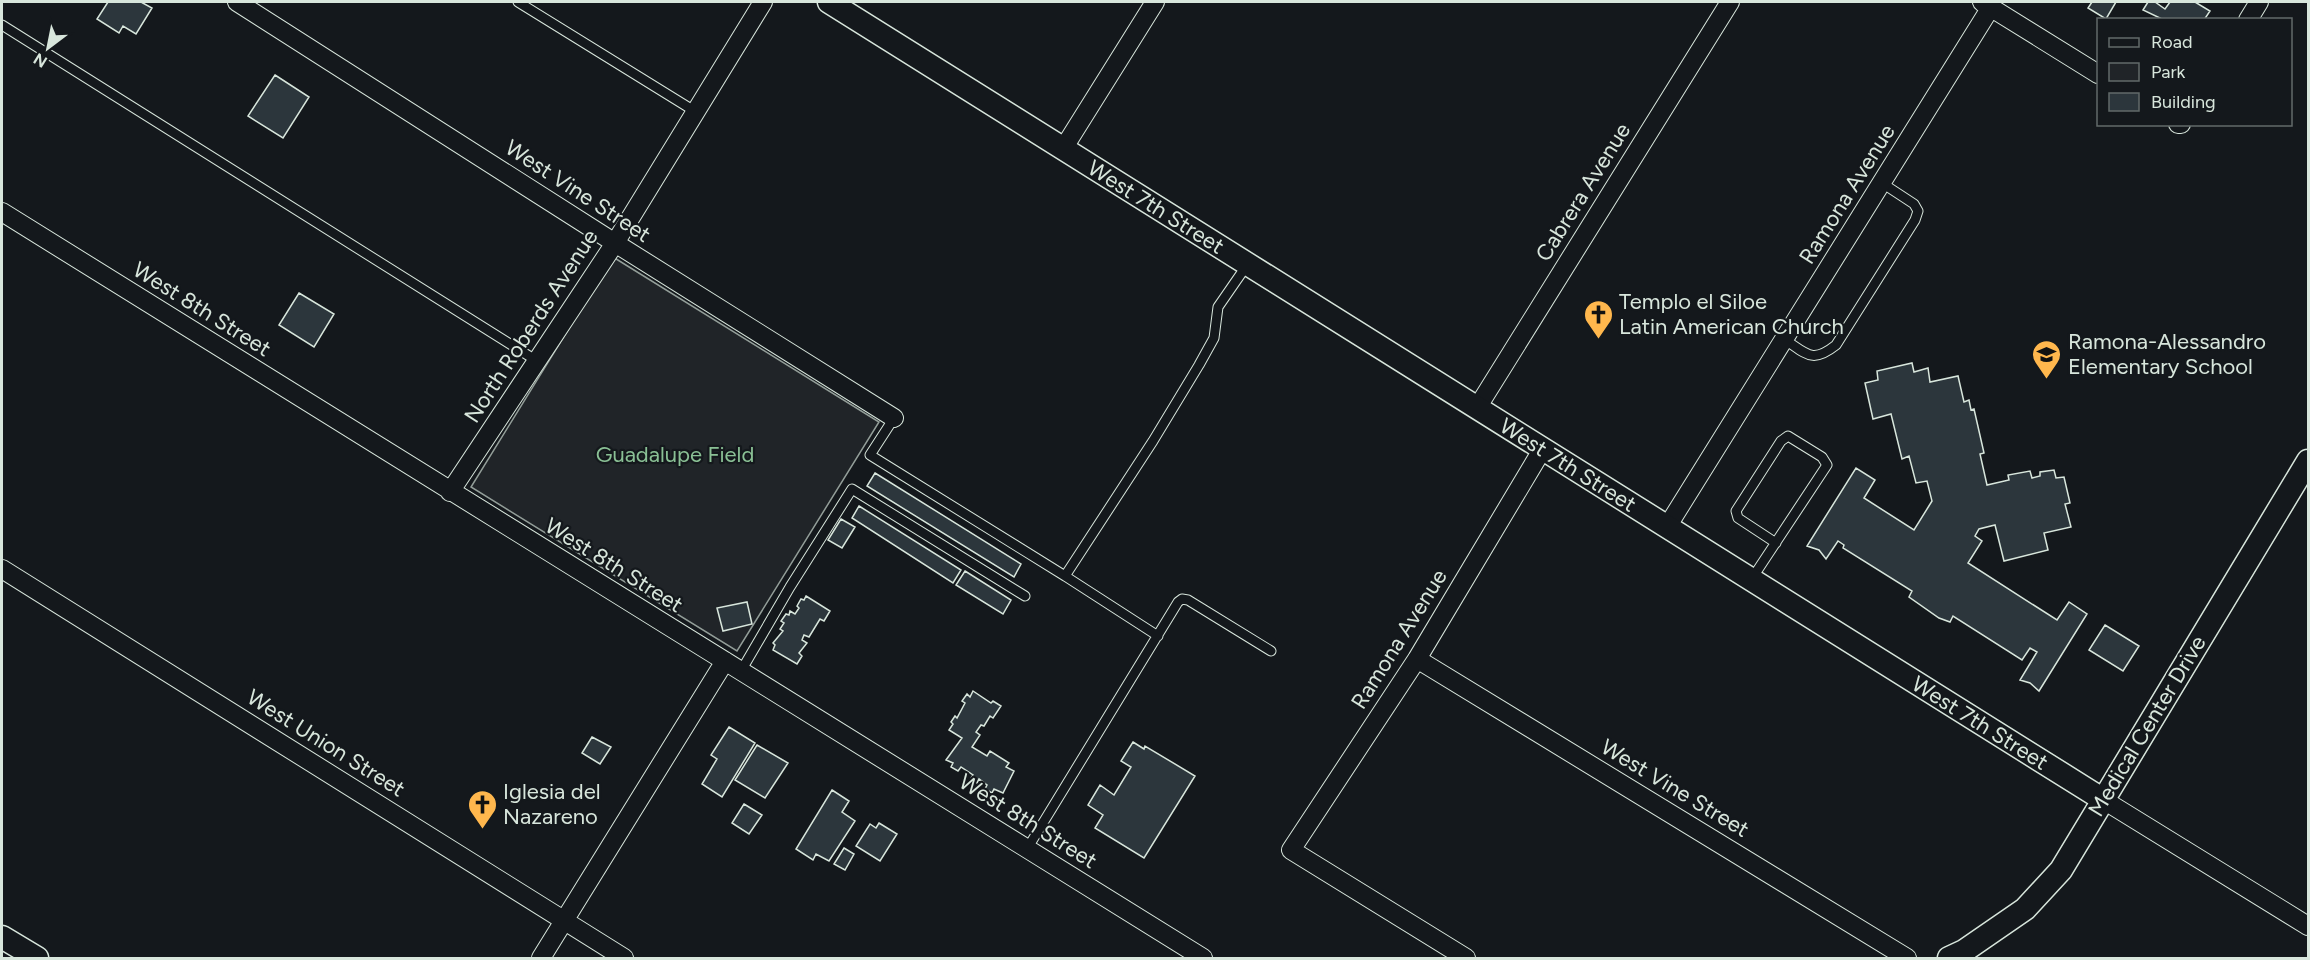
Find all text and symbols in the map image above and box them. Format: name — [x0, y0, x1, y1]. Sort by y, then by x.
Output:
north arrow — [18, 18, 78, 78]
legend — [2097, 18, 2292, 126]
text: Road — [2151, 31, 2192, 53]
text: N — [30, 49, 51, 72]
text: Park — [2151, 61, 2186, 83]
text: Building — [2151, 91, 2216, 113]
street label: Cabrera Avenue — [1530, 118, 1636, 266]
street label: Ramona Avenue — [1793, 119, 1901, 269]
street label: West Vine Street — [500, 134, 656, 248]
street label: West 7th Street — [1083, 154, 1229, 260]
street label: North Roberds Avenue — [458, 224, 604, 428]
street label: West 8th Street — [128, 256, 276, 362]
place label: Templo el Siloe Latin American Church — [1619, 288, 1844, 340]
church icon: Templo el Siloe Latin American Church — [1582, 298, 1614, 340]
place label: Ramona-Alessandro Elementary School — [2068, 328, 2266, 380]
school or university icon: Ramona-Alessandro Elementary School — [2031, 338, 2063, 380]
street label: West 7th Street — [1495, 412, 1641, 518]
park label: Guadalupe Field — [596, 441, 754, 468]
street label: West 8th Street — [540, 512, 688, 618]
street label: Ramona Avenue — [1345, 564, 1453, 714]
street label: Medical Center Drive — [2082, 631, 2212, 821]
street label: West 7th Street — [1907, 670, 2053, 776]
street label: West Union Street — [242, 684, 410, 802]
street label: West Vine Street — [1596, 733, 1754, 843]
street label: West 8th Street — [954, 768, 1102, 874]
place label: Iglesia del Nazareno — [503, 778, 600, 830]
church icon: Iglesia del Nazareno — [466, 788, 498, 830]

